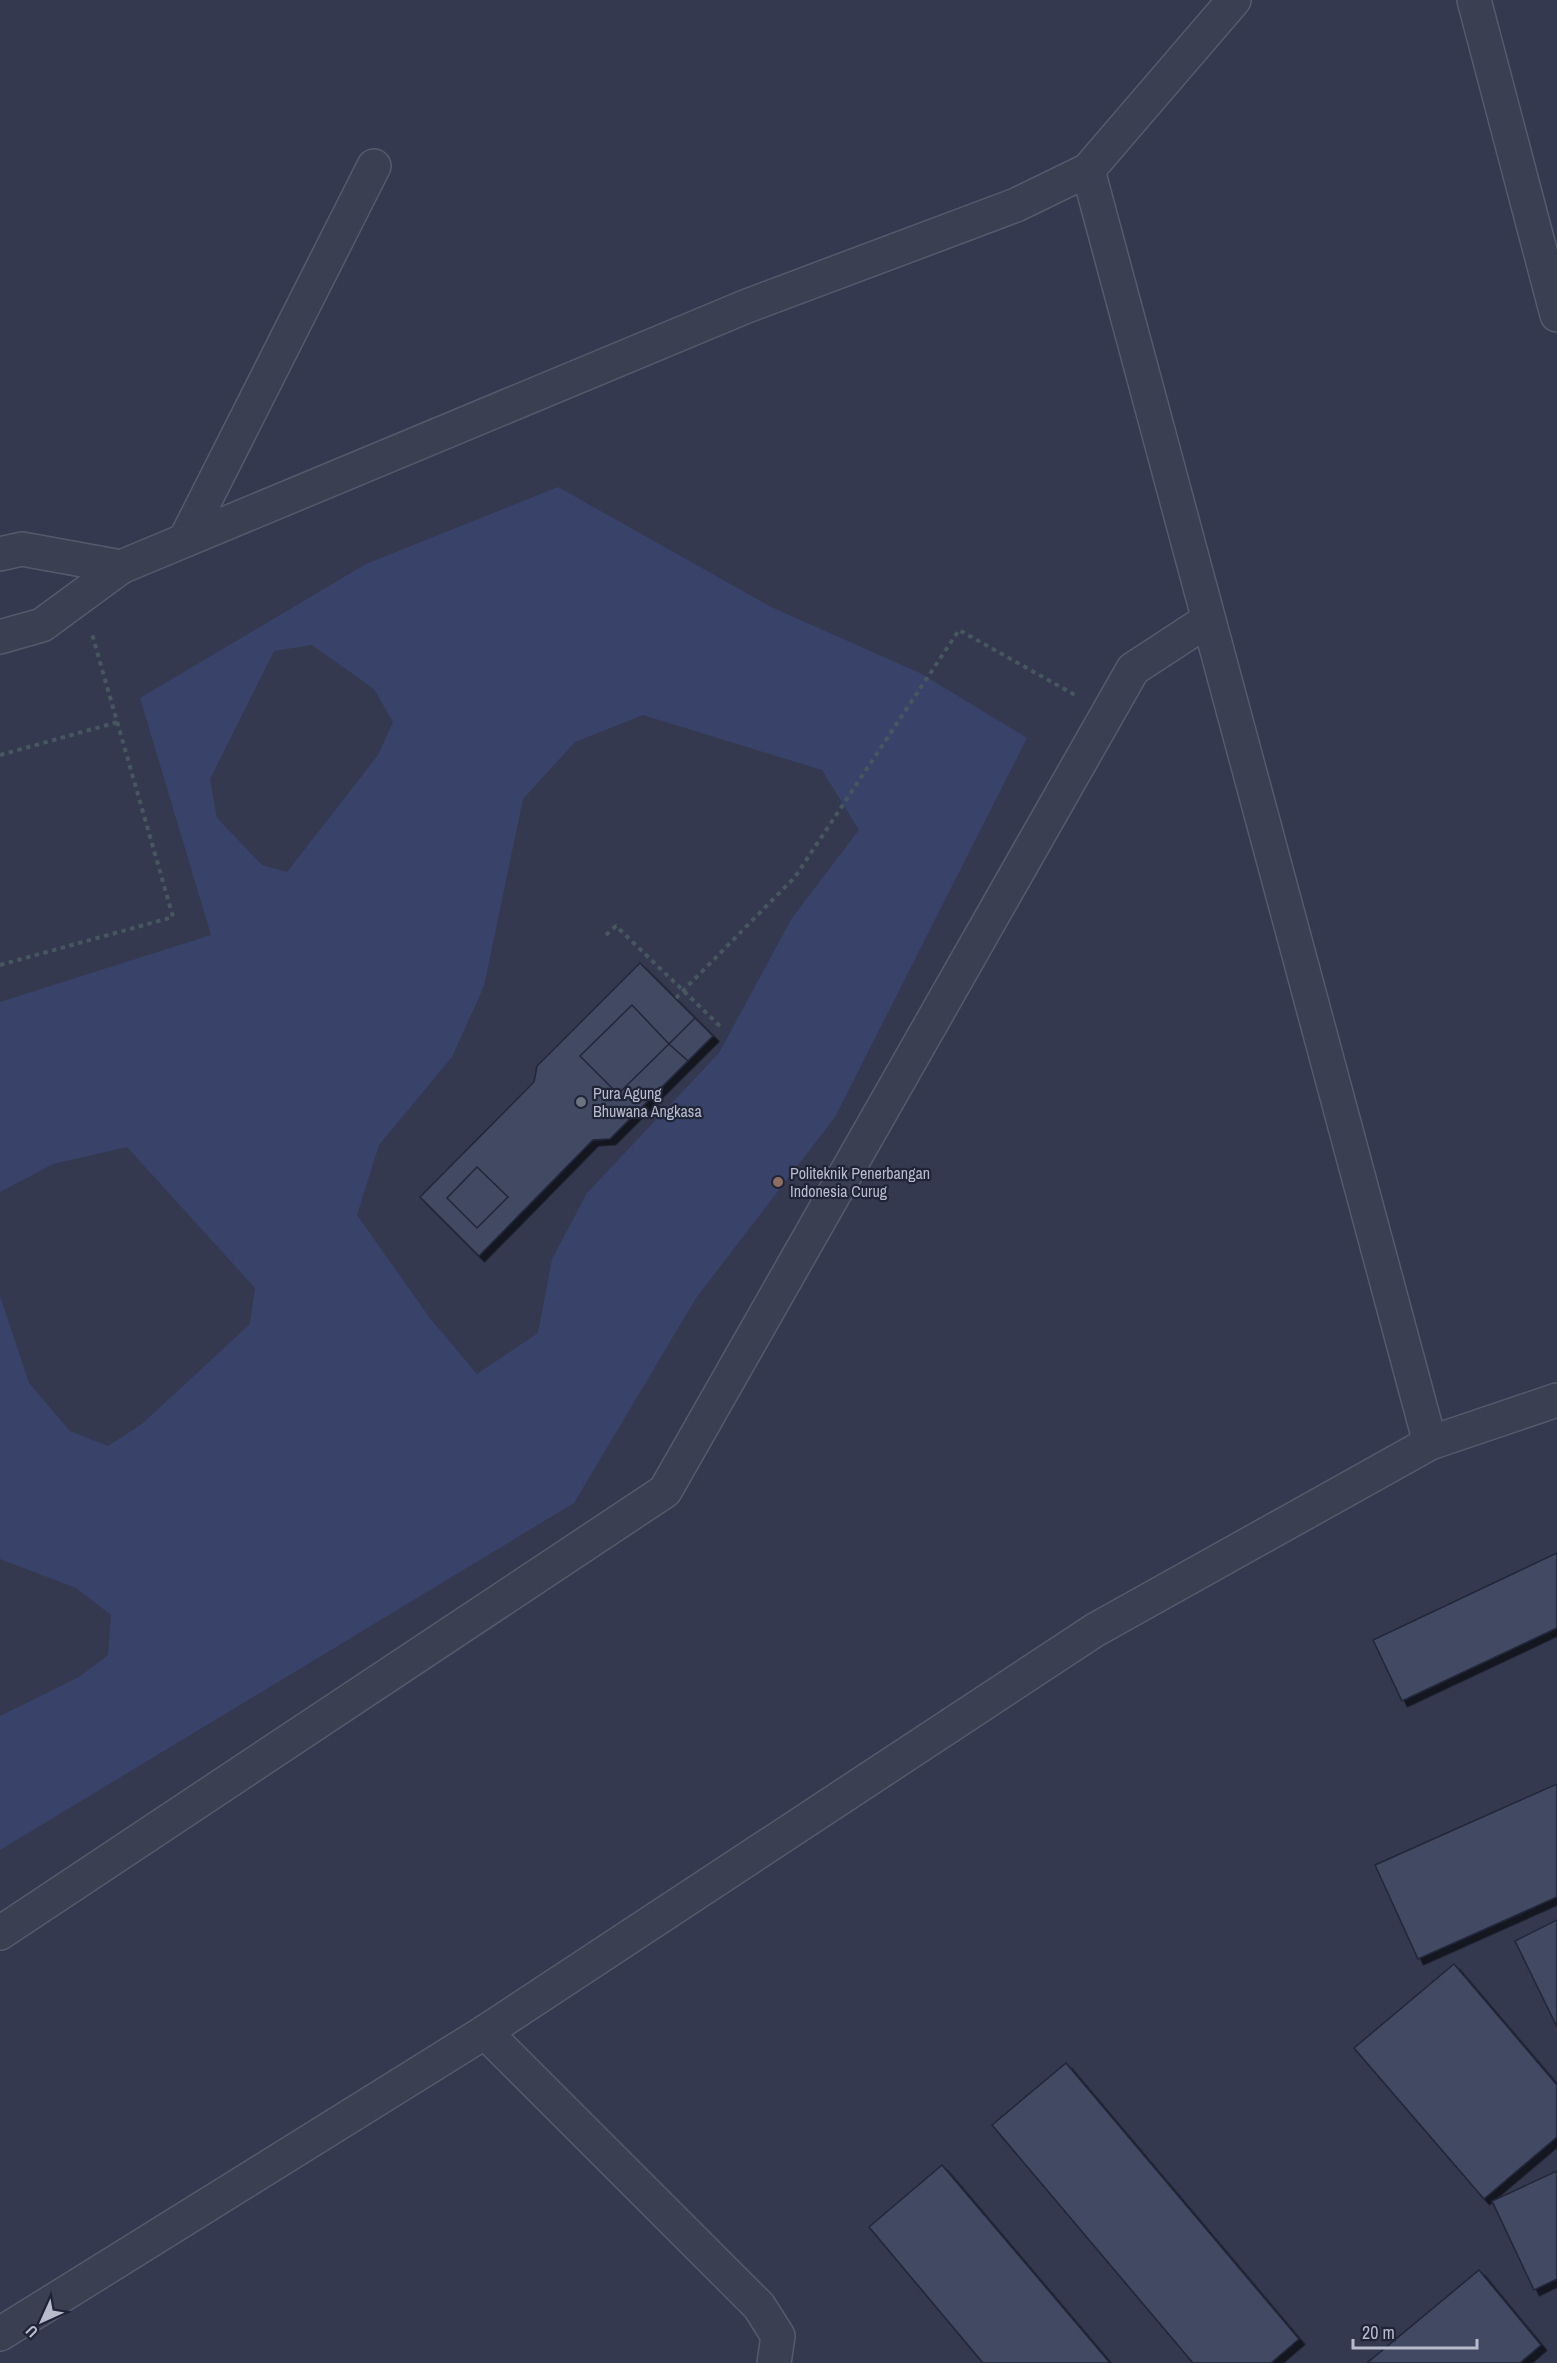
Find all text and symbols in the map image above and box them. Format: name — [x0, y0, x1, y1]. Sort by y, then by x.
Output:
place label: Pura Agung Bhuwana Angkasa — [593, 1082, 702, 1122]
marker: Pura Agung Bhuwana Angkasa — [574, 1095, 588, 1109]
place label: Politeknik Penerbangan Indonesia Curug — [790, 1162, 930, 1202]
marker: Politeknik Penerbangan Indonesia Curug — [771, 1175, 785, 1189]
north arrow — [12, 2291, 72, 2351]
scale bar — [1353, 2312, 1478, 2350]
text: U — [20, 2320, 43, 2343]
text: 20 m — [1362, 2320, 1395, 2345]

